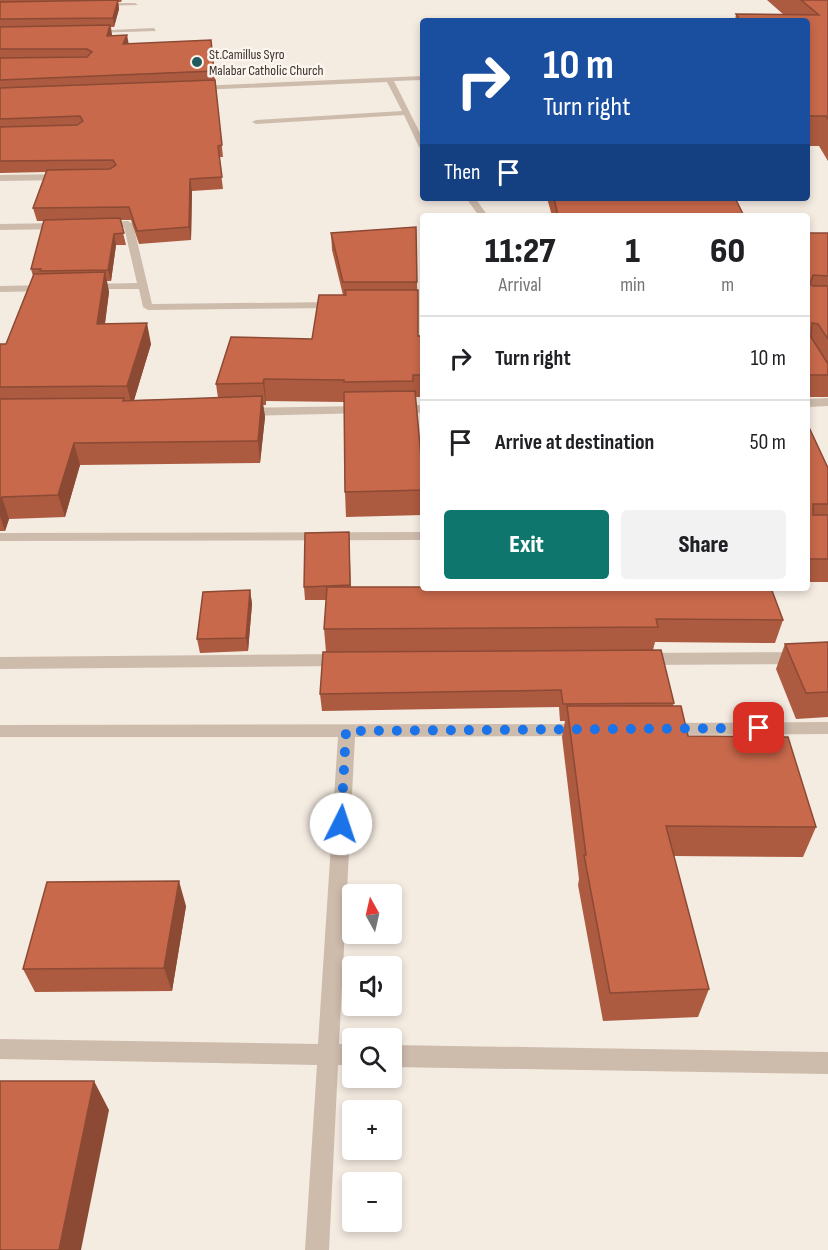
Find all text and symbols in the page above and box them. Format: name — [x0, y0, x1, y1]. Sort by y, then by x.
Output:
text: 10 m — [543, 40, 614, 91]
icon: right — [444, 42, 522, 120]
place label: St.Camillus Syro Malabar Catholic Church — [209, 46, 324, 79]
marker: St.Camillus Syro Malabar Catholic Church — [190, 55, 204, 69]
text: Turn right — [543, 91, 630, 123]
icon: arrive — [492, 156, 525, 189]
text: Then — [444, 159, 480, 186]
text: 11:27 — [485, 230, 555, 273]
text: 1 — [625, 230, 640, 273]
text: 60 — [710, 230, 745, 273]
text: Arrival — [499, 273, 542, 297]
text: min — [620, 273, 645, 297]
text: m — [721, 273, 734, 297]
icon: right — [444, 342, 477, 375]
text: Turn right — [495, 345, 571, 372]
text: 10 m — [751, 345, 786, 372]
icon: arrive — [444, 426, 477, 459]
text: Arrive at destination — [495, 429, 654, 456]
text: 50 m — [750, 429, 786, 456]
button: Exit — [444, 510, 609, 579]
button: Share — [621, 510, 786, 579]
pin — [733, 702, 784, 753]
icon: arrive — [742, 711, 775, 744]
position arrow — [309, 792, 373, 856]
north arrow — [342, 884, 402, 944]
map controls — [342, 884, 402, 1232]
button: sound — [342, 956, 402, 1016]
button: search — [342, 1028, 402, 1088]
button: + — [342, 1100, 402, 1160]
button: − — [342, 1172, 402, 1232]

